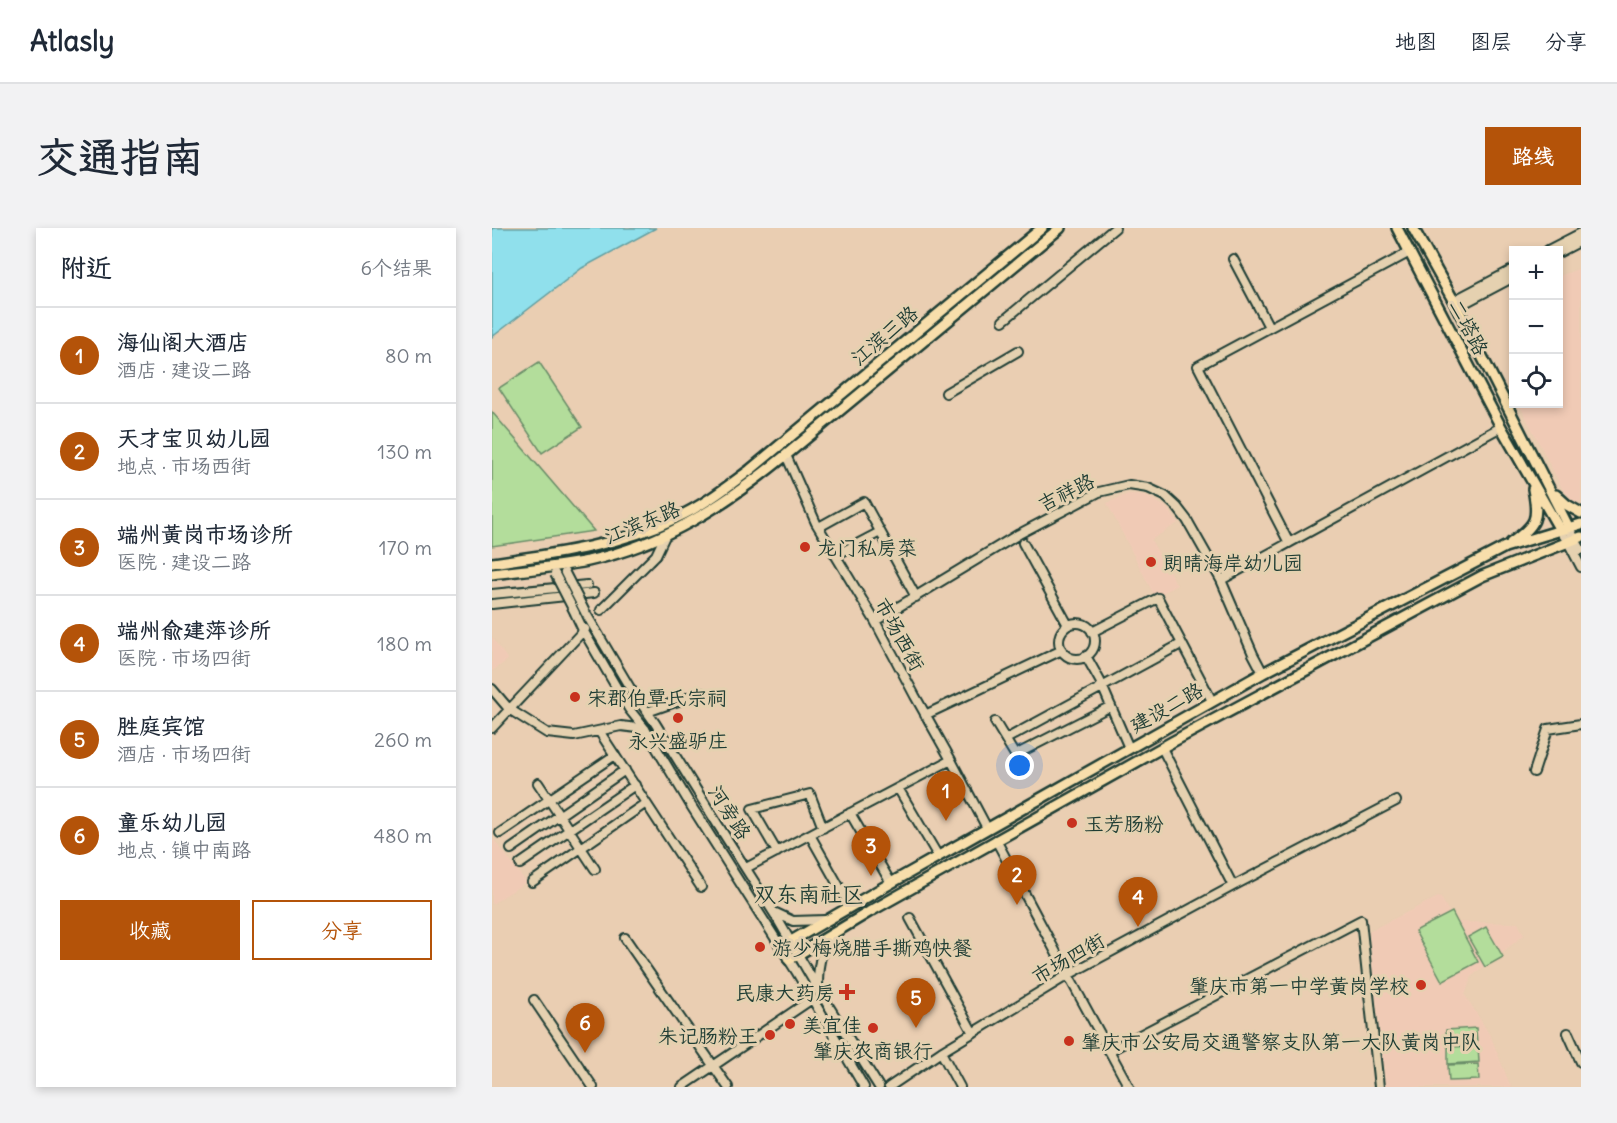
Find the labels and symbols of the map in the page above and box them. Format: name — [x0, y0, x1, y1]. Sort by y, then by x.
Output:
street label: 二塔路 — [1444, 295, 1495, 360]
street label: 江滨三路 — [845, 299, 923, 370]
street label: 吉祥路 — [1034, 467, 1099, 516]
street label: 江滨东路 — [600, 495, 685, 549]
place label: 龙门私房菜 — [817, 535, 917, 560]
marker: 龙门私房菜 — [798, 540, 812, 554]
place label: 朗晴海岸幼儿园 — [1163, 550, 1303, 575]
marker: 朗晴海岸幼儿园 — [1144, 555, 1158, 569]
street label: 市场西街 — [870, 593, 930, 675]
street label: 建设二路 — [1125, 676, 1208, 737]
place label: 宋郡伯覃氏宗祠 — [587, 685, 727, 710]
marker: 宋郡伯覃氏宗祠 — [568, 690, 582, 704]
marker: 永兴盛驴庄 — [671, 711, 685, 725]
place label: 永兴盛驴庄 — [628, 728, 728, 753]
your location — [1005, 751, 1034, 780]
pin: 1 — [926, 772, 966, 821]
street label: 河旁路 — [703, 780, 757, 845]
place label: 玉芳肠粉 — [1084, 811, 1164, 836]
marker: 玉芳肠粉 — [1065, 816, 1079, 830]
pin: 3 — [852, 826, 890, 876]
pin: 2 — [998, 856, 1036, 905]
pin: 4 — [1118, 878, 1158, 927]
district label: 双东南社区 — [754, 880, 864, 908]
street label: 市场四街 — [1027, 927, 1109, 989]
place label: 游少梅烧腊手撕鸡快餐 — [772, 935, 972, 960]
marker: 游少梅烧腊手撕鸡快餐 — [753, 940, 767, 954]
place label: 肇庆市第一中学黄岗学校 — [1189, 973, 1409, 998]
pin: 5 — [896, 978, 936, 1028]
marker: 肇庆市第一中学黄岗学校 — [1414, 978, 1428, 992]
place label: 民康大药房 — [735, 980, 835, 1005]
marker: 民康大药房 — [840, 985, 854, 999]
pin: 6 — [566, 1004, 604, 1053]
place label: 美宜佳 — [802, 1012, 862, 1037]
marker: 美宜佳 — [783, 1017, 797, 1031]
marker: 肇庆农商银行 — [866, 1021, 880, 1035]
place label: 朱记肠粉王 — [658, 1023, 758, 1048]
marker: 朱记肠粉王 — [763, 1028, 777, 1042]
place label: 肇庆市公安局交通警察支队第一大队黄岗中队 — [1081, 1029, 1481, 1054]
marker: 肇庆市公安局交通警察支队第一大队黄岗中队 — [1062, 1034, 1076, 1048]
place label: 肇庆农商银行 — [813, 1038, 933, 1063]

